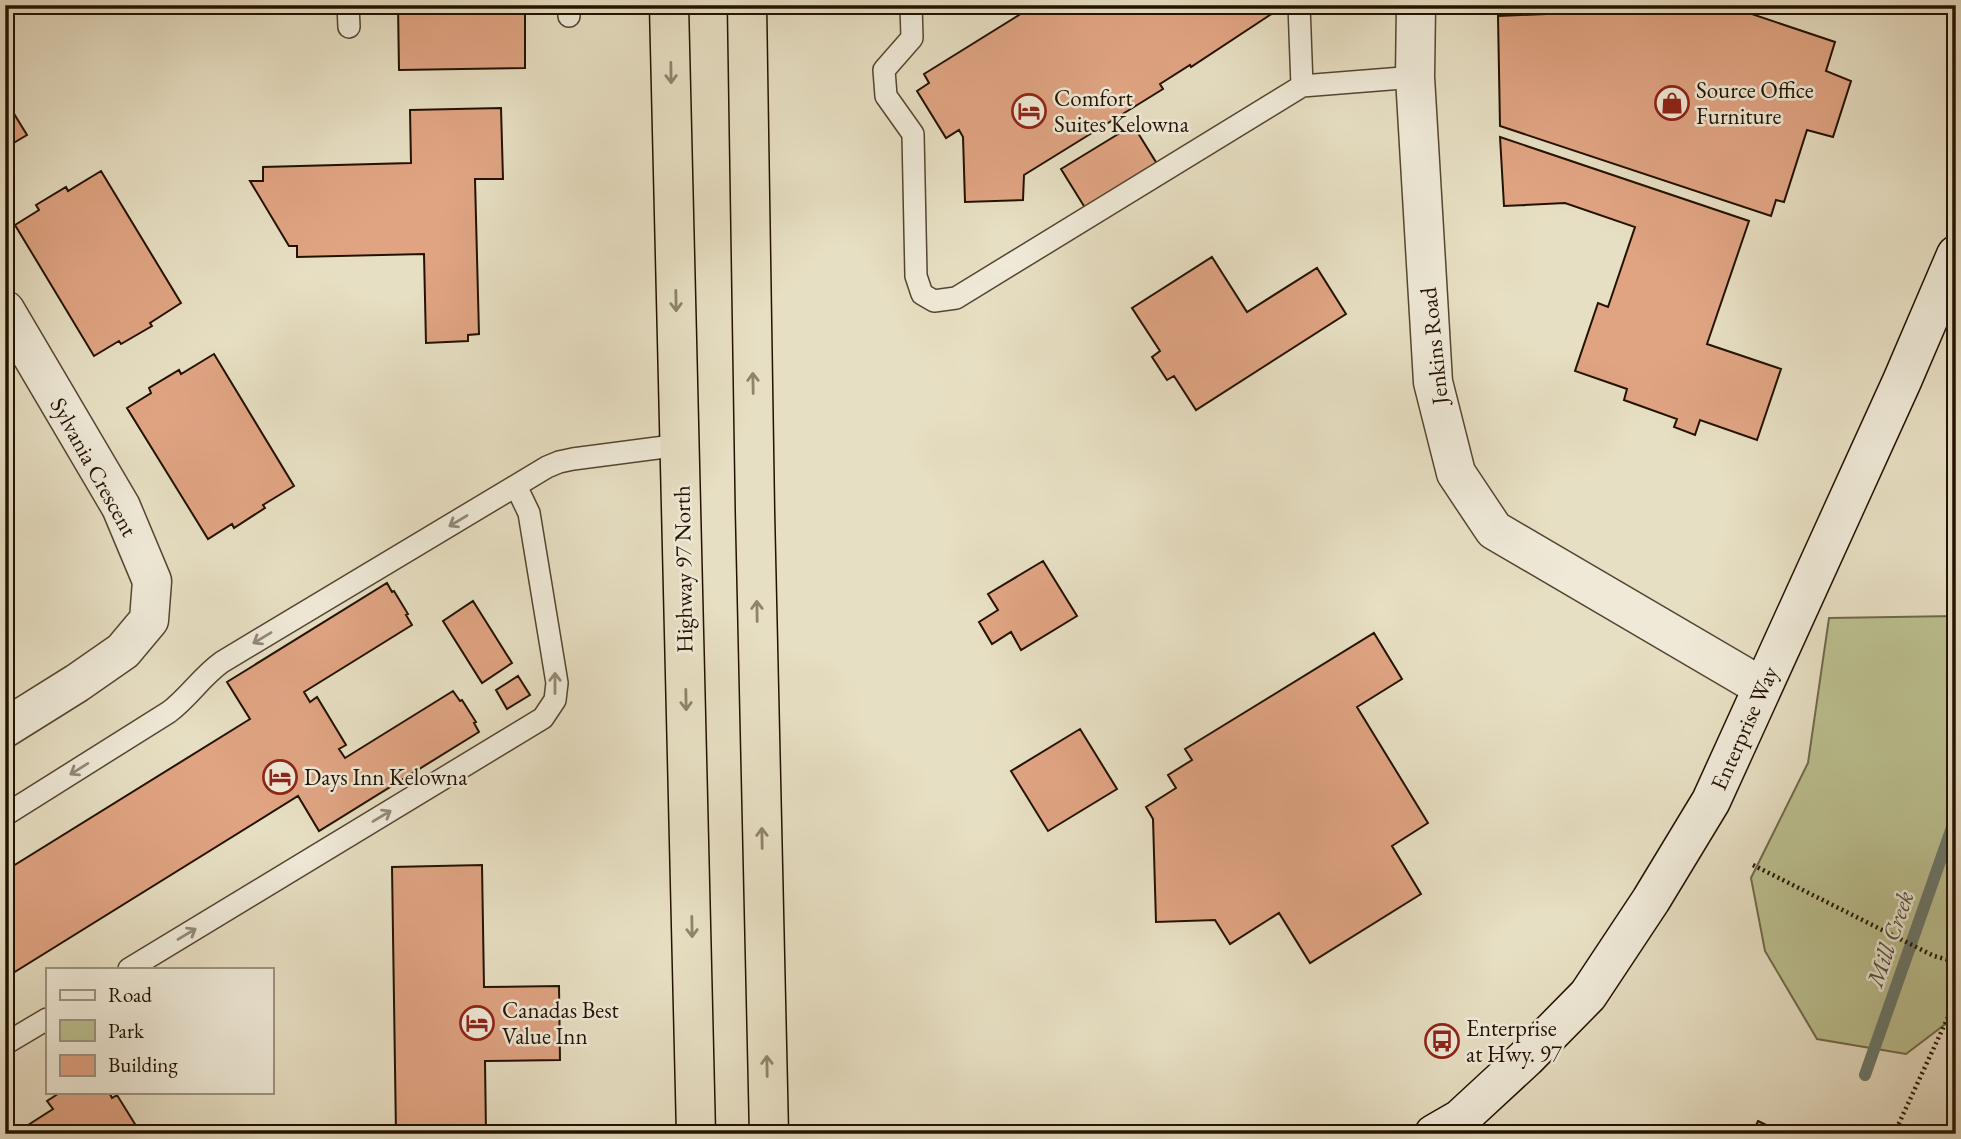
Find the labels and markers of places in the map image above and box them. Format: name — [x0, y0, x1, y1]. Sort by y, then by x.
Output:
place label: Source Office Furniture — [1696, 75, 1814, 131]
place label: Comfort Suites Kelowna — [1054, 83, 1190, 139]
shop icon: Source Office Furniture — [1653, 84, 1691, 122]
hotel icon: Comfort Suites Kelowna — [1010, 92, 1048, 130]
hotel icon: Days Inn Kelowna — [261, 758, 299, 796]
place label: Days Inn Kelowna — [304, 762, 468, 792]
place label: Canadas Best Value Inn — [502, 995, 620, 1051]
hotel icon: Canadas Best Value Inn — [458, 1004, 496, 1042]
place label: Enterprise at Hwy. 97 — [1466, 1013, 1563, 1069]
bus stop icon: Enterprise at Hwy. 97 — [1423, 1022, 1461, 1060]

